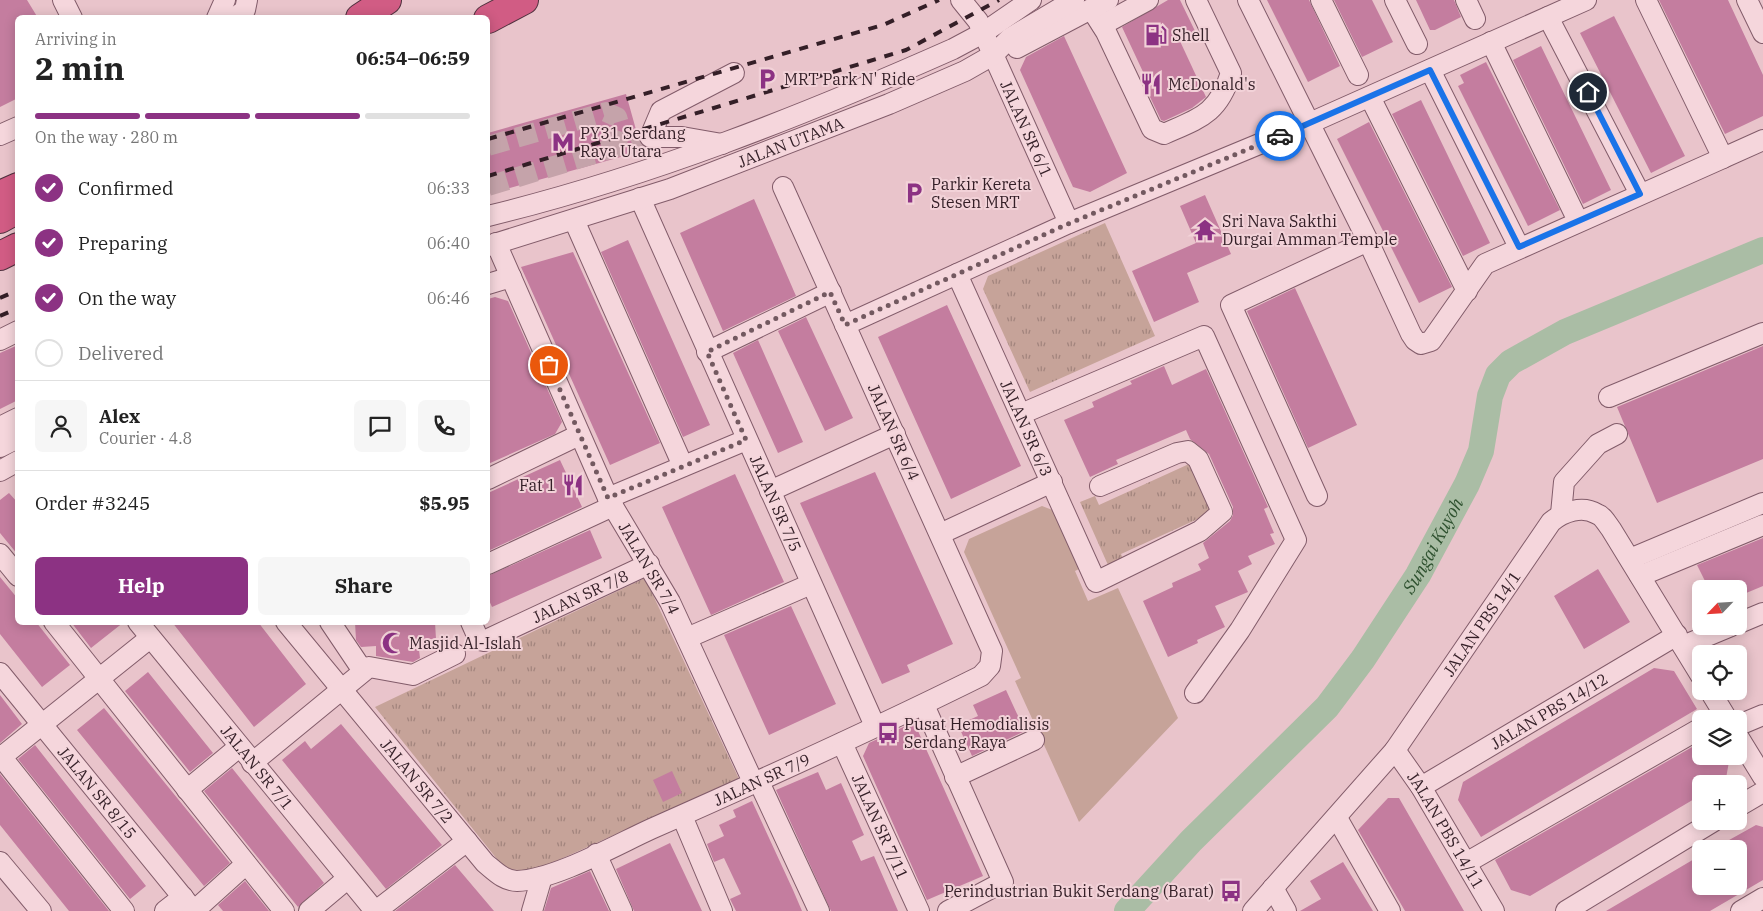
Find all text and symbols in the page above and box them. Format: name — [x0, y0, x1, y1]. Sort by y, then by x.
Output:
fuel station icon: Shell — [1143, 22, 1169, 48]
place label: Shell — [1172, 25, 1210, 45]
text: Arriving in — [35, 29, 117, 49]
text: 06:54–06:59 — [356, 46, 470, 70]
text: 2 min — [35, 47, 125, 89]
parking icon: MRT Park N' Ride — [754, 66, 780, 92]
place label: MRT Park N' Ride — [784, 69, 915, 89]
restaurant icon: McDonald's — [1138, 71, 1164, 97]
pin — [1567, 71, 1609, 113]
place label: McDonald's — [1168, 74, 1256, 94]
street label: JALAN SR 6/1 — [996, 77, 1057, 180]
icon: home — [1574, 78, 1602, 106]
courier — [1255, 111, 1305, 161]
street label: JALAN UTAMA — [735, 113, 846, 172]
icon: car — [1266, 122, 1294, 150]
place label: PY31 Serdang Raya Utara — [580, 123, 686, 161]
text: On the way · 280 m — [35, 127, 178, 147]
metro station icon: PY31 Serdang Raya Utara — [550, 129, 576, 155]
icon: check — [35, 174, 63, 202]
place label: Parkir Kereta Stesen MRT — [931, 174, 1032, 212]
text: Confirmed — [78, 176, 173, 200]
text: 06:33 — [427, 178, 470, 198]
parking icon: Parkir Kereta Stesen MRT — [901, 180, 927, 206]
place label: Sri Nava Sakthi Durgai Amman Temple — [1222, 211, 1397, 249]
temple icon: Sri Nava Sakthi Durgai Amman Temple — [1192, 217, 1218, 243]
icon: check — [35, 229, 63, 257]
text: Preparing — [78, 231, 167, 255]
text: 06:40 — [427, 233, 470, 253]
icon: check — [35, 284, 63, 312]
text: On the way — [78, 286, 176, 310]
text: 06:46 — [427, 288, 470, 308]
text: Delivered — [78, 341, 164, 365]
pin — [528, 344, 570, 386]
icon: bag — [535, 351, 563, 379]
street label: JALAN SR 6/3 — [996, 377, 1057, 479]
street label: JALAN SR 6/4 — [864, 381, 924, 483]
button: person — [35, 400, 87, 452]
button: chat — [354, 400, 406, 452]
button: phone — [418, 400, 470, 452]
text: Alex — [99, 404, 140, 428]
text: Courier · 4.8 — [99, 428, 192, 448]
street label: JALAN SR 7/5 — [746, 452, 806, 555]
restaurant icon: Fat 1 — [560, 472, 586, 498]
place label: Fat 1 — [519, 475, 556, 495]
text: Order #3245 — [35, 491, 150, 515]
text: $5.95 — [419, 491, 470, 515]
water label: Sungai Kuyoh — [1396, 494, 1468, 599]
street label: JALAN SR 7/4 — [615, 518, 684, 617]
button: Help — [35, 557, 248, 615]
button: Share — [258, 557, 470, 615]
street label: JALAN SR 7/8 — [529, 565, 631, 627]
street label: JALAN PBS 14/1 — [1439, 567, 1525, 680]
north arrow — [1692, 580, 1748, 635]
map controls — [1692, 580, 1747, 895]
mosque icon: Masjid Al-Islah — [380, 630, 406, 656]
place label: Masjid Al-Islah — [409, 633, 522, 653]
button: locate — [1692, 645, 1747, 700]
street label: JALAN PBS 14/12 — [1487, 668, 1611, 753]
button: layers — [1692, 710, 1747, 765]
place label: Pusat Hemodialisis Serdang Raya — [904, 714, 1049, 752]
bus stop icon: Pusat Hemodialisis Serdang Raya — [875, 720, 901, 746]
street label: JALAN SR 7/1 — [217, 721, 298, 814]
street label: JALAN SR 7/2 — [376, 734, 458, 827]
street label: JALAN SR 8/15 — [54, 742, 141, 843]
street label: JALAN SR 7/9 — [711, 749, 813, 810]
street label: JALAN PBS 14/11 — [1403, 768, 1489, 892]
street label: JALAN SR 7/11 — [848, 771, 913, 882]
button: + — [1692, 775, 1747, 830]
button: − — [1692, 840, 1747, 895]
bus stop icon: Perindustrian Bukit Serdang (Barat) — [1218, 878, 1244, 904]
place label: Perindustrian Bukit Serdang (Barat) — [944, 881, 1214, 901]

